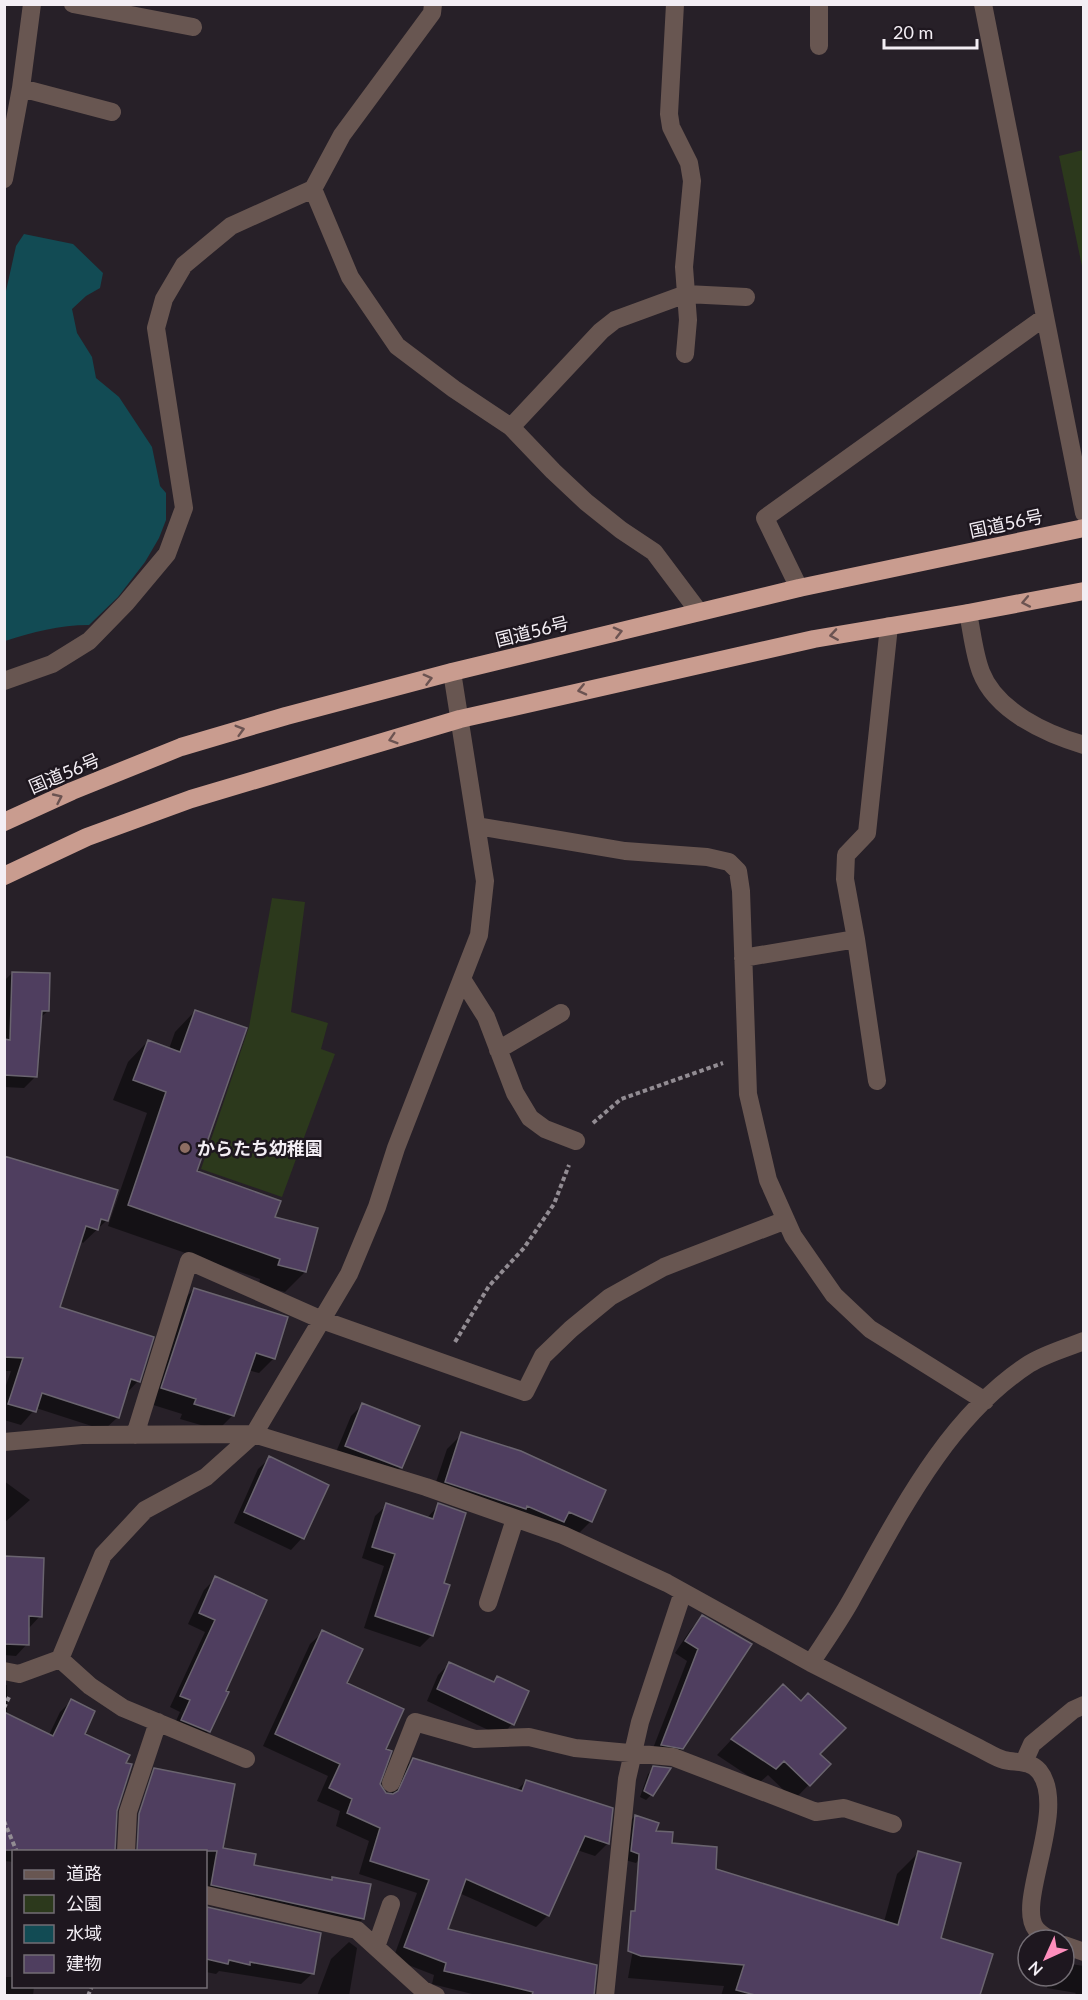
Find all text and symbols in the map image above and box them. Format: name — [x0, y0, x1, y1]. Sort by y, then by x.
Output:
scale bar — [884, 12, 977, 50]
text: 20 m — [893, 21, 933, 43]
street label: 国道56号 — [967, 504, 1045, 542]
one-way arrow — [1021, 595, 1031, 608]
street label: 国道56号 — [493, 611, 571, 651]
one-way arrow — [612, 627, 622, 640]
one-way arrow — [829, 629, 839, 641]
one-way arrow — [422, 674, 433, 686]
one-way arrow — [577, 683, 587, 696]
one-way arrow — [234, 725, 245, 737]
one-way arrow — [388, 732, 399, 744]
street label: 国道56号 — [25, 748, 103, 798]
one-way arrow — [51, 793, 62, 805]
place label: からたち幼稚園 — [197, 1137, 323, 1159]
marker: からたち幼稚園 — [178, 1141, 192, 1155]
legend — [12, 1850, 207, 1988]
text: 道路 — [66, 1862, 102, 1884]
text: 公園 — [66, 1892, 102, 1914]
text: 水域 — [66, 1922, 102, 1944]
north arrow — [1016, 1928, 1076, 1988]
text: 建物 — [66, 1952, 102, 1974]
text: N — [1024, 1958, 1046, 1980]

